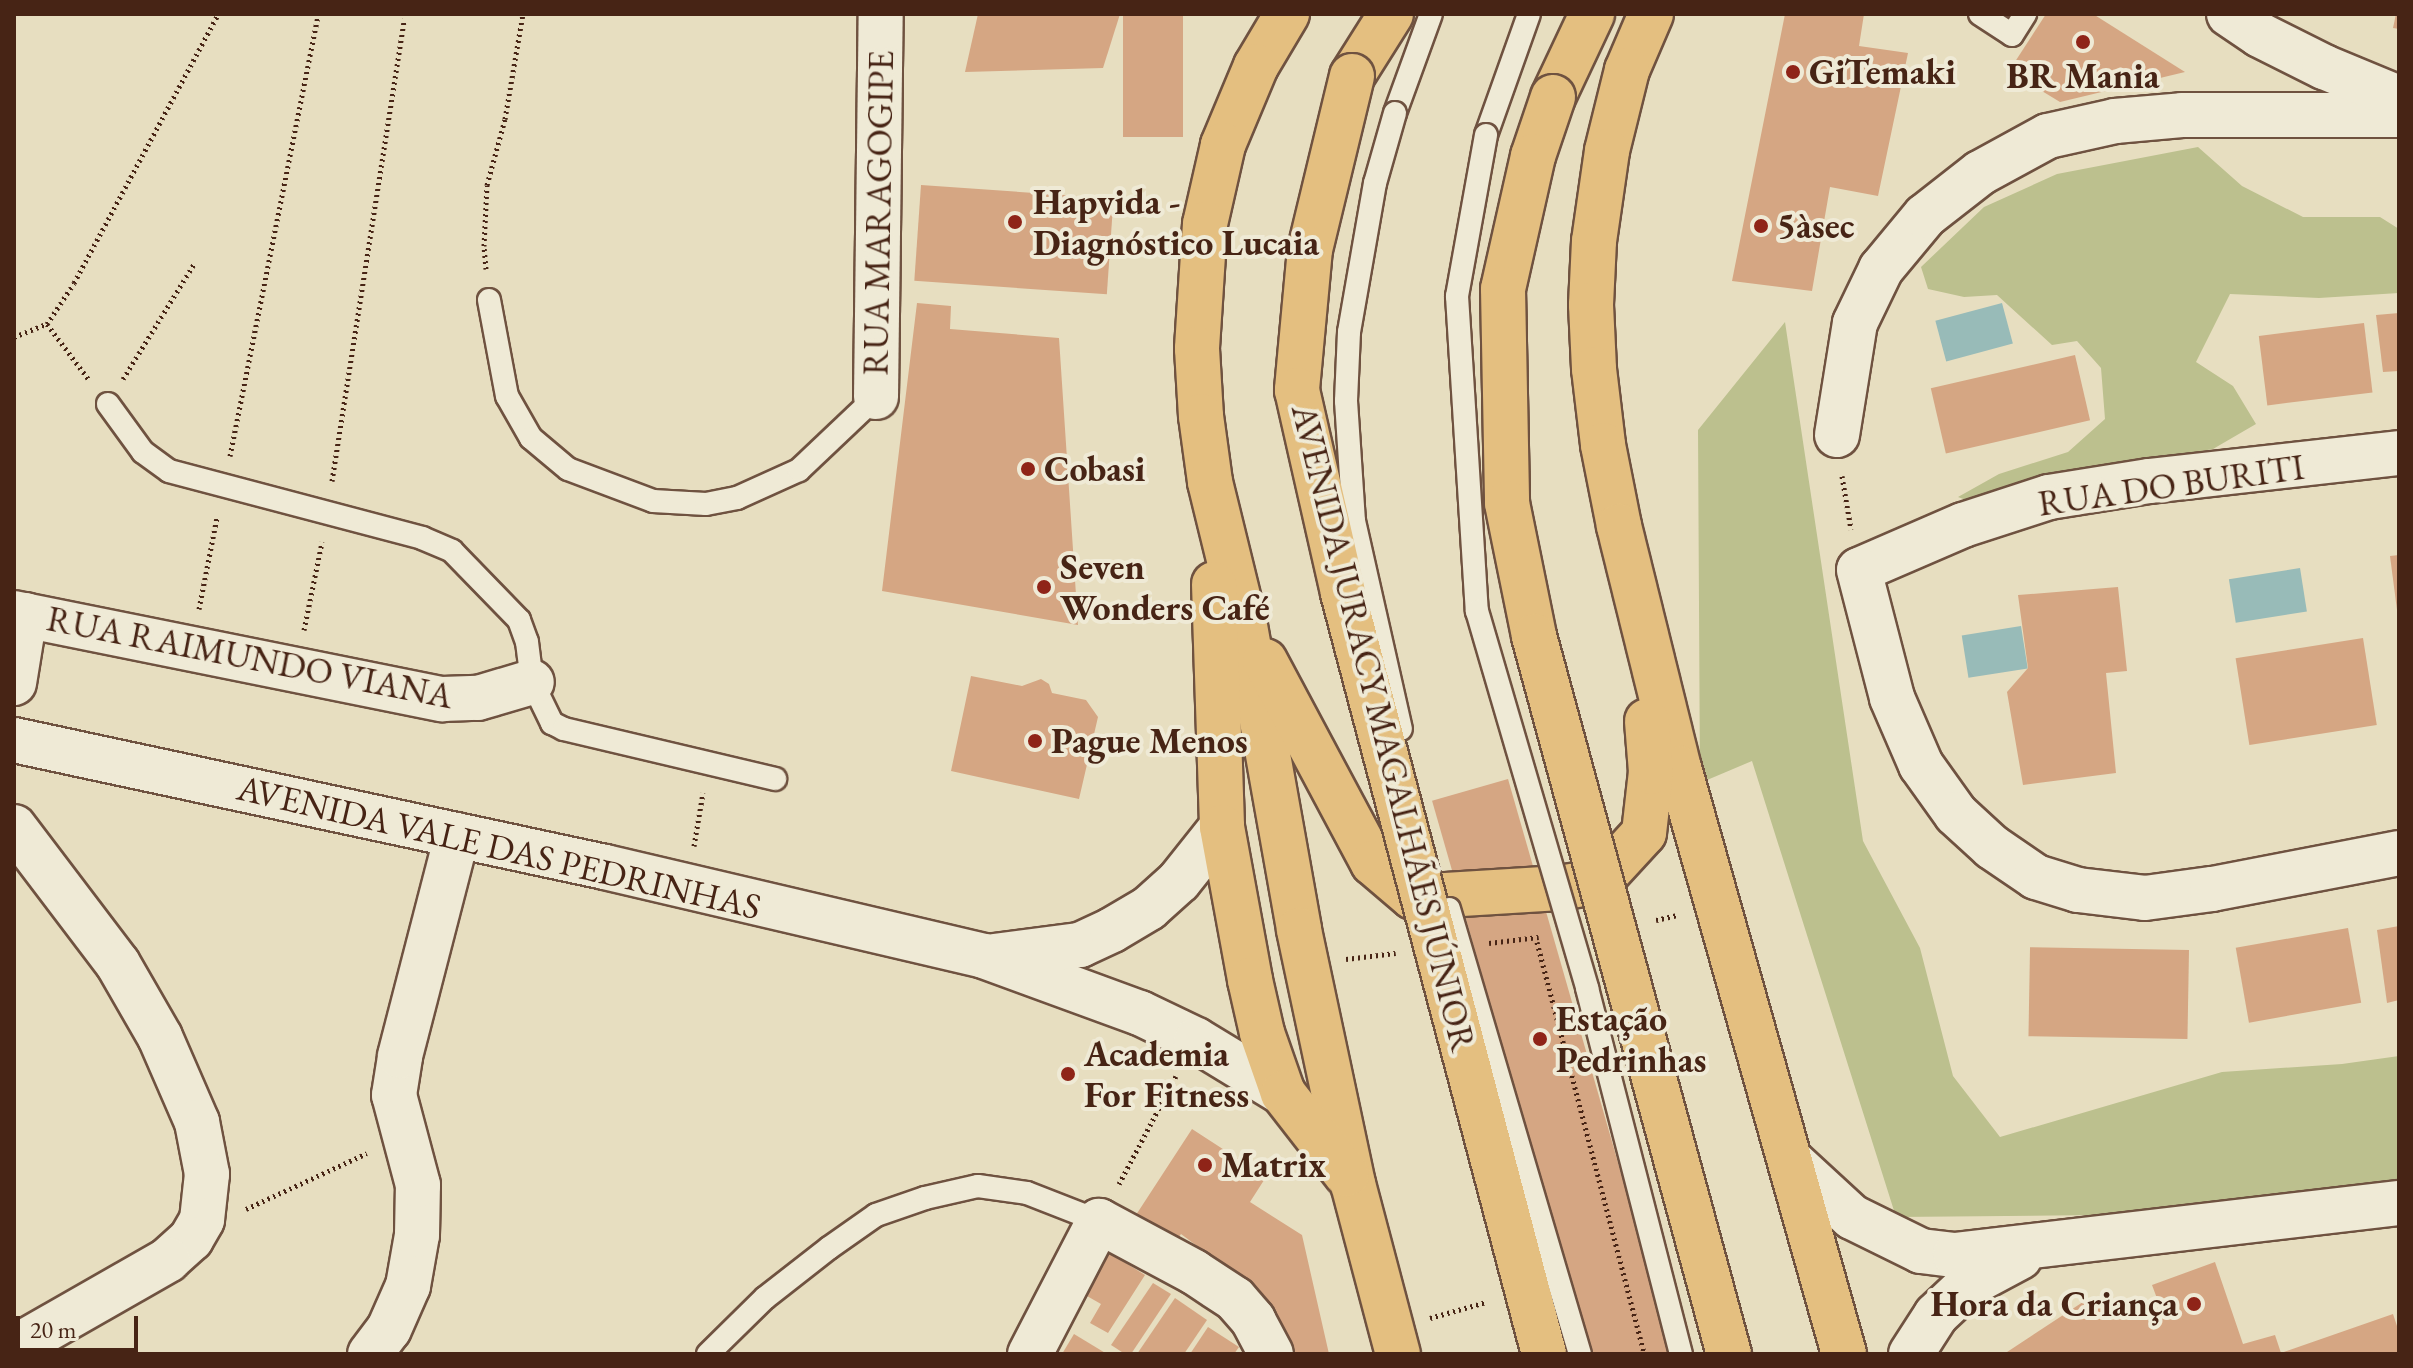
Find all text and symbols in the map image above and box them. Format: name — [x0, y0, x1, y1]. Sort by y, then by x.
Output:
marker: BR Mania — [2074, 33, 2092, 51]
street label: RUA MARAGOGIPE — [854, 50, 902, 376]
place label: GiTemaki — [1809, 50, 1956, 94]
place label: BR Mania — [2006, 54, 2160, 98]
marker: GiTemaki — [1784, 63, 1802, 81]
place label: Hapvida - Diagnóstico Lucaia — [1033, 179, 1319, 264]
place label: 5àsec — [1777, 204, 1855, 248]
marker: Hapvida - Diagnóstico Lucaia — [1004, 211, 1026, 233]
marker: 5àsec — [1752, 217, 1770, 235]
street label: AVENIDA JURACY MAGALHÃES JÚNIOR — [1282, 400, 1486, 1056]
street label: RUA DO BURITI — [2035, 445, 2307, 525]
place label: Cobasi — [1044, 447, 1145, 491]
marker: Cobasi — [1019, 460, 1037, 478]
place label: Seven Wonders Café — [1060, 544, 1270, 629]
marker: Seven Wonders Café — [1035, 578, 1053, 596]
street label: RUA RAIMUNDO VIANA — [43, 596, 457, 718]
place label: Pague Menos — [1051, 719, 1248, 763]
marker: Pague Menos — [1026, 732, 1044, 750]
street label: AVENIDA VALE DAS PEDRINHAS — [233, 766, 765, 928]
place label: Estação Pedrinhas — [1556, 996, 1706, 1081]
marker: Estação Pedrinhas — [1531, 1030, 1549, 1048]
place label: Academia For Fitness — [1084, 1031, 1249, 1116]
marker: Academia For Fitness — [1059, 1065, 1077, 1083]
place label: Matrix — [1221, 1143, 1326, 1187]
marker: Matrix — [1196, 1156, 1214, 1174]
place label: Hora da Criança — [1930, 1282, 2178, 1326]
marker: Hora da Criança — [2185, 1295, 2203, 1313]
scale bar — [20, 1300, 142, 1350]
text: 20 m — [30, 1314, 77, 1345]

